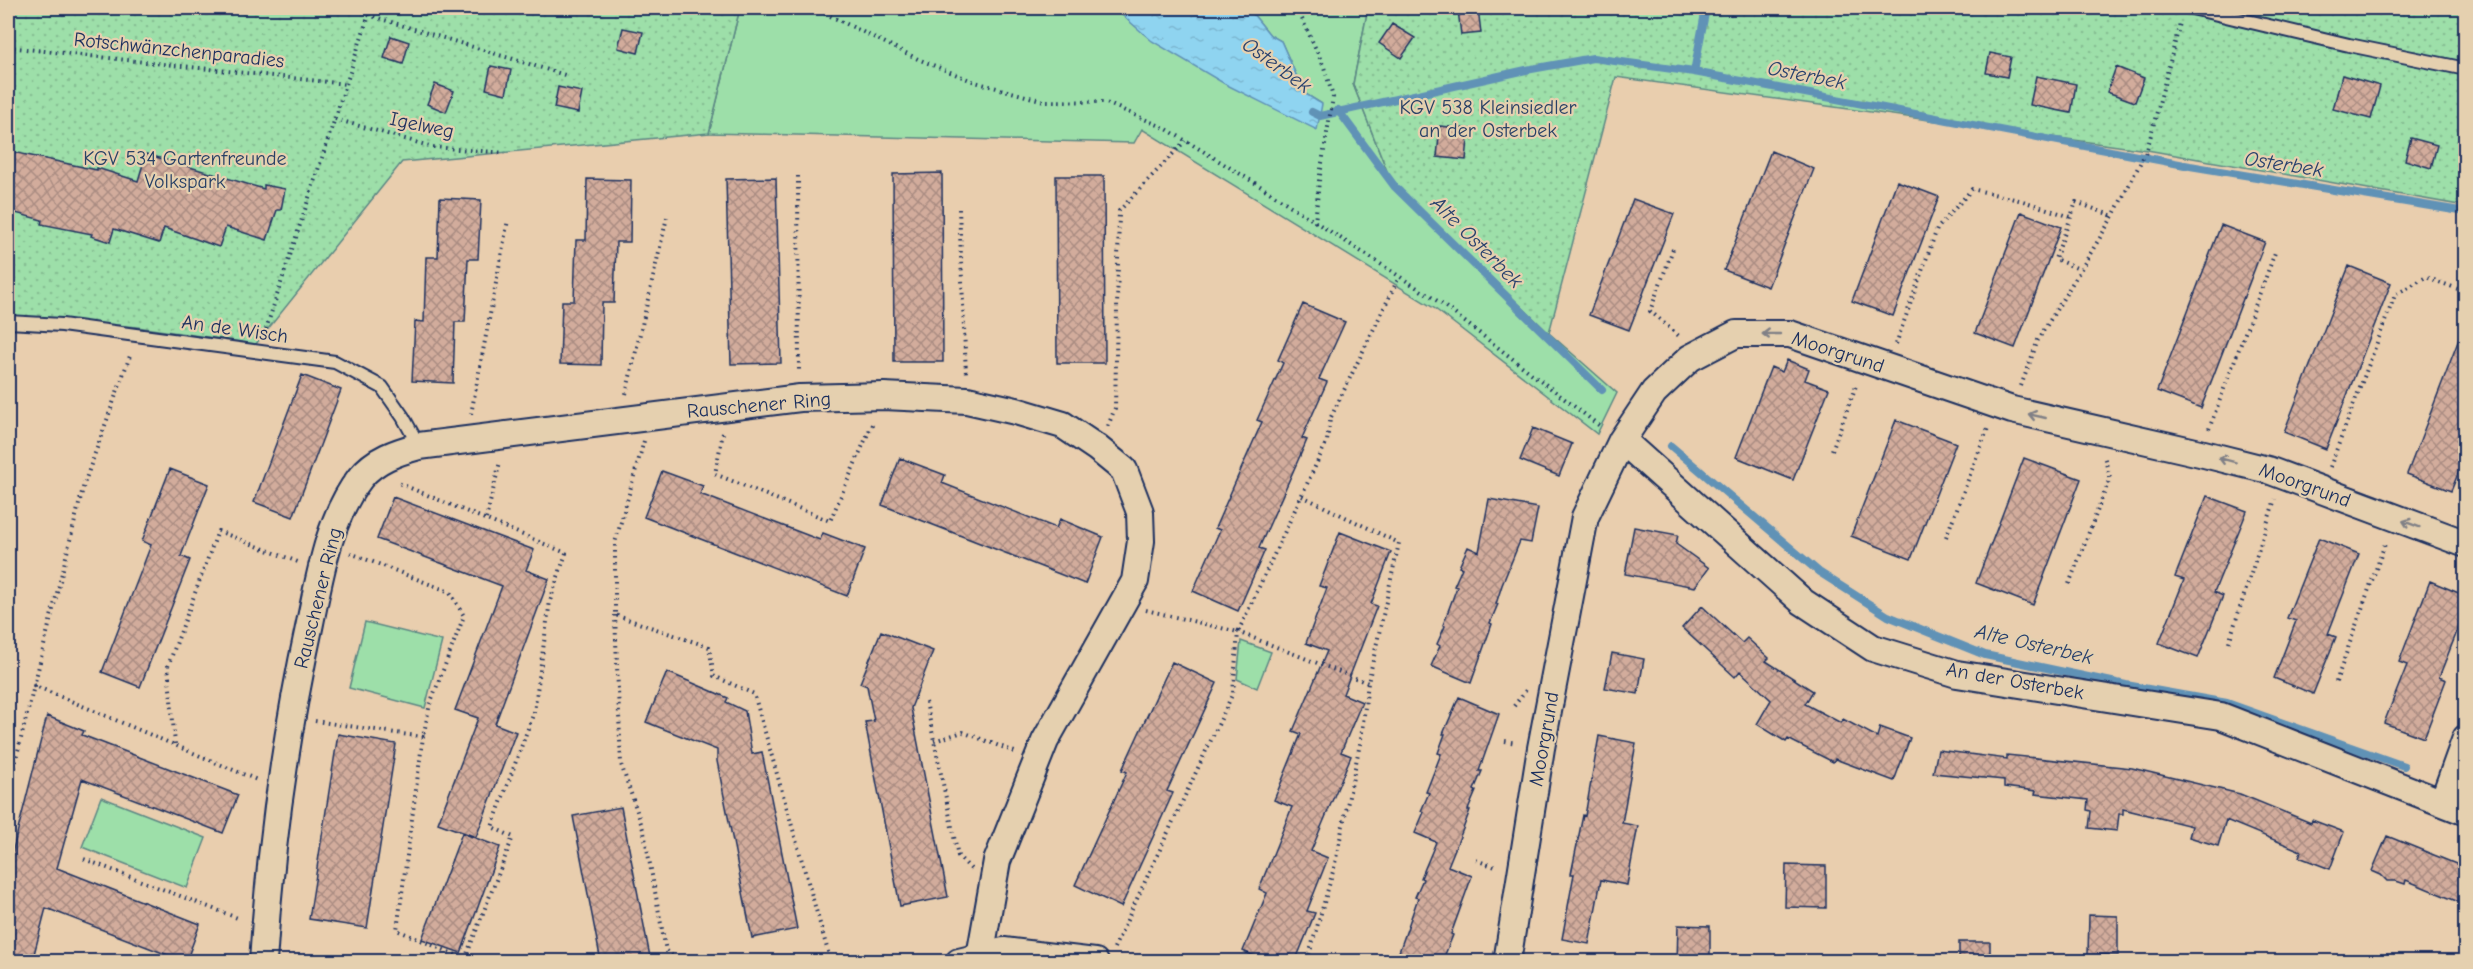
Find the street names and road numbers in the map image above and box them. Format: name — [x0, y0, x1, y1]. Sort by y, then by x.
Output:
street label: Rotschwänzchenparadies — [73, 28, 285, 72]
street label: Igelweg — [388, 107, 456, 143]
street label: An de Wisch — [180, 310, 290, 348]
street label: Moorgrund — [1789, 326, 1887, 378]
street label: Rauschener Ring — [686, 387, 832, 423]
street label: Moorgrund — [2256, 458, 2354, 512]
street label: Rauschener Ring — [289, 525, 347, 671]
street label: An der Osterbek — [1944, 658, 2086, 704]
street label: Moorgrund — [1524, 690, 1564, 788]

